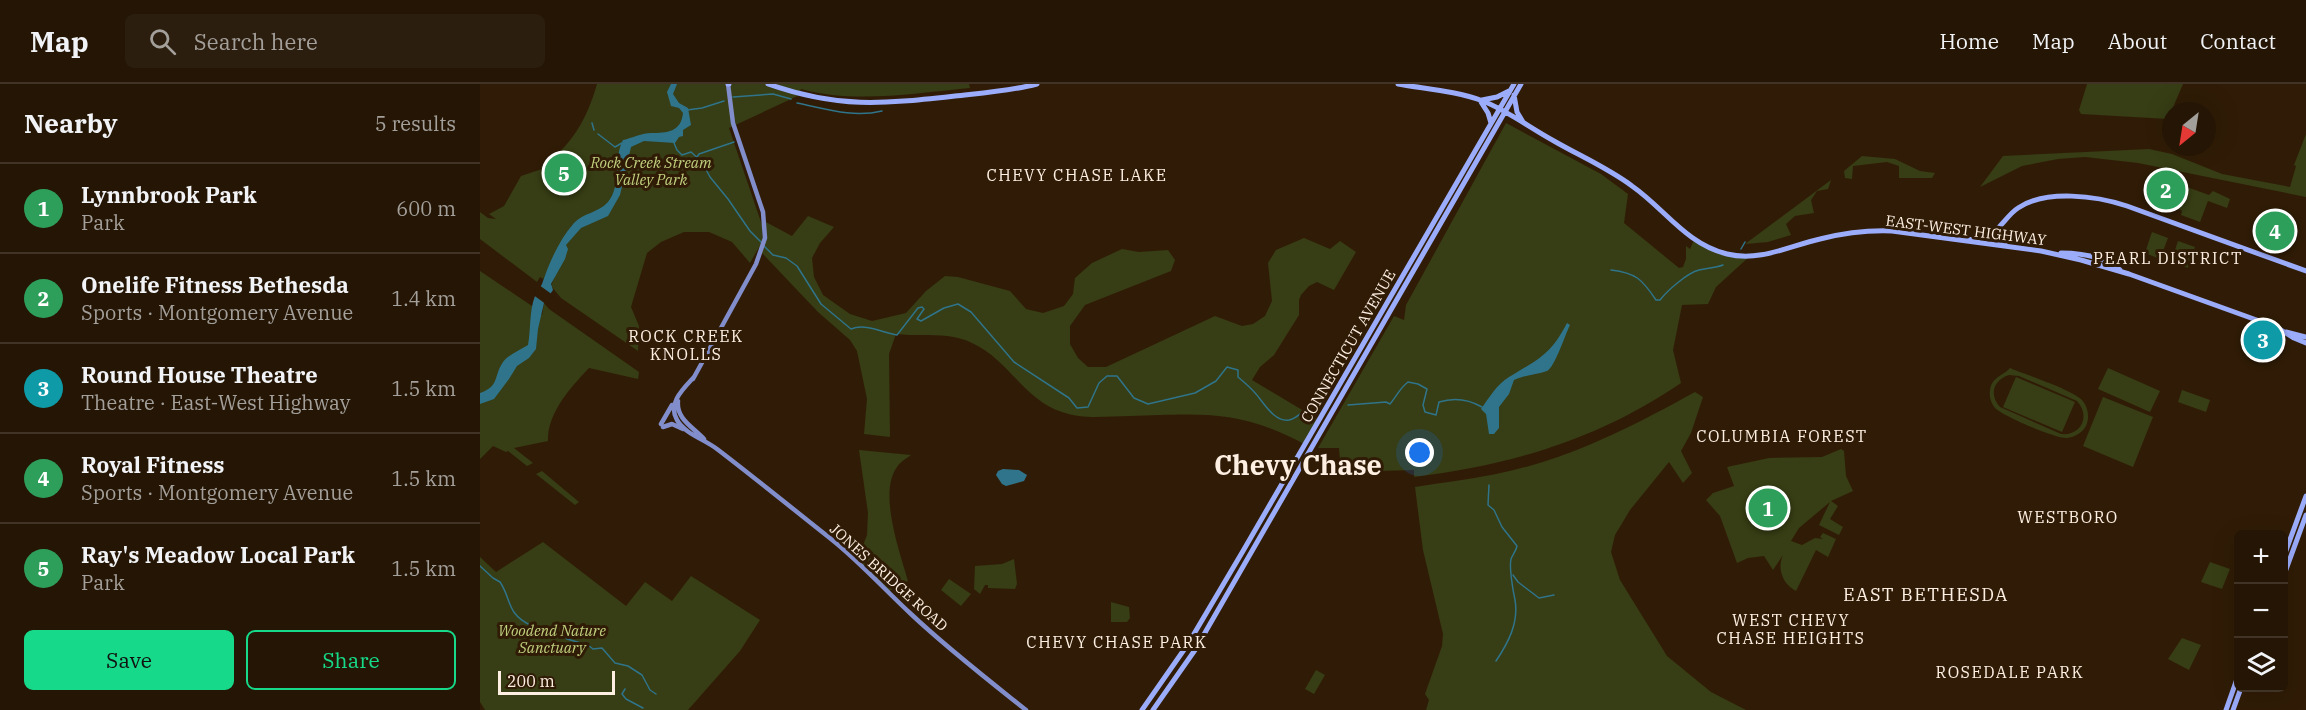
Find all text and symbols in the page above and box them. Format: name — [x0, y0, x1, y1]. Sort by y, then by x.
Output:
search box — [125, 14, 545, 68]
text: Map — [30, 23, 89, 60]
icon: search — [146, 25, 179, 58]
text: Search here — [194, 27, 318, 56]
text: Home — [1939, 27, 1999, 55]
text: Map — [2032, 27, 2075, 55]
text: About — [2108, 27, 2167, 55]
text: Contact — [2200, 27, 2276, 55]
north arrow — [2162, 102, 2216, 156]
text: Nearby — [24, 106, 118, 140]
text: 5 results — [375, 110, 456, 137]
pin: 5 — [544, 150, 584, 196]
park label: Rock Creek Stream Valley Park — [589, 153, 712, 189]
district label: CHEVY CHASE LAKE — [986, 165, 1168, 185]
pin: 2 — [2146, 168, 2186, 212]
text: Lynnbrook Park — [81, 180, 257, 209]
text: 1 — [38, 195, 50, 222]
text: 600 m — [396, 195, 456, 222]
pin: 4 — [2256, 208, 2294, 254]
text: Park — [81, 209, 125, 236]
street label: EAST-WEST HIGHWAY — [1885, 211, 2048, 249]
district label: PEARL DISTRICT — [2093, 248, 2243, 268]
street label: CONNECTICUT AVENUE — [1296, 266, 1400, 426]
text: Onelife Fitness Bethesda — [81, 270, 349, 299]
text: 2 — [38, 285, 50, 312]
text: 1.4 km — [391, 285, 456, 312]
text: Sports · Montgomery Avenue — [81, 299, 353, 326]
pin: 3 — [2244, 318, 2282, 362]
district label: ROCK CREEK KNOLLS — [628, 326, 744, 364]
text: Round House Theatre — [81, 360, 318, 389]
text: 3 — [38, 375, 50, 402]
text: 1.5 km — [391, 375, 456, 402]
text: Theatre · East-West Highway — [81, 389, 350, 416]
district label: COLUMBIA FOREST — [1696, 426, 1868, 446]
your location — [1405, 438, 1434, 467]
district label: Chevy Chase — [1214, 447, 1382, 482]
text: Royal Fitness — [81, 450, 224, 479]
text: 4 — [38, 465, 50, 492]
text: 1.5 km — [391, 465, 456, 492]
text: Sports · Montgomery Avenue — [81, 479, 353, 506]
pin: 1 — [1748, 486, 1788, 530]
district label: WESTBORO — [2017, 507, 2119, 527]
street label: JONES BRIDGE ROAD — [826, 519, 952, 635]
map controls — [2234, 530, 2288, 692]
button: + — [2234, 530, 2288, 584]
text: Ray's Meadow Local Park — [81, 540, 355, 569]
text: 5 — [38, 555, 50, 582]
text: 1.5 km — [391, 555, 456, 582]
text: Park — [81, 569, 125, 596]
district label: EAST BETHESDA — [1843, 583, 2009, 606]
button: − — [2234, 584, 2288, 638]
district label: WEST CHEVY CHASE HEIGHTS — [1716, 610, 1866, 648]
park label: Woodend Nature Sanctuary — [498, 621, 606, 657]
button: Save — [24, 630, 234, 690]
button: Share — [246, 630, 456, 690]
district label: CHEVY CHASE PARK — [1026, 632, 1208, 652]
button: layers — [2234, 638, 2288, 692]
district label: ROSEDALE PARK — [1936, 662, 2084, 682]
scale bar — [498, 668, 615, 696]
text: 200 m — [507, 671, 555, 691]

